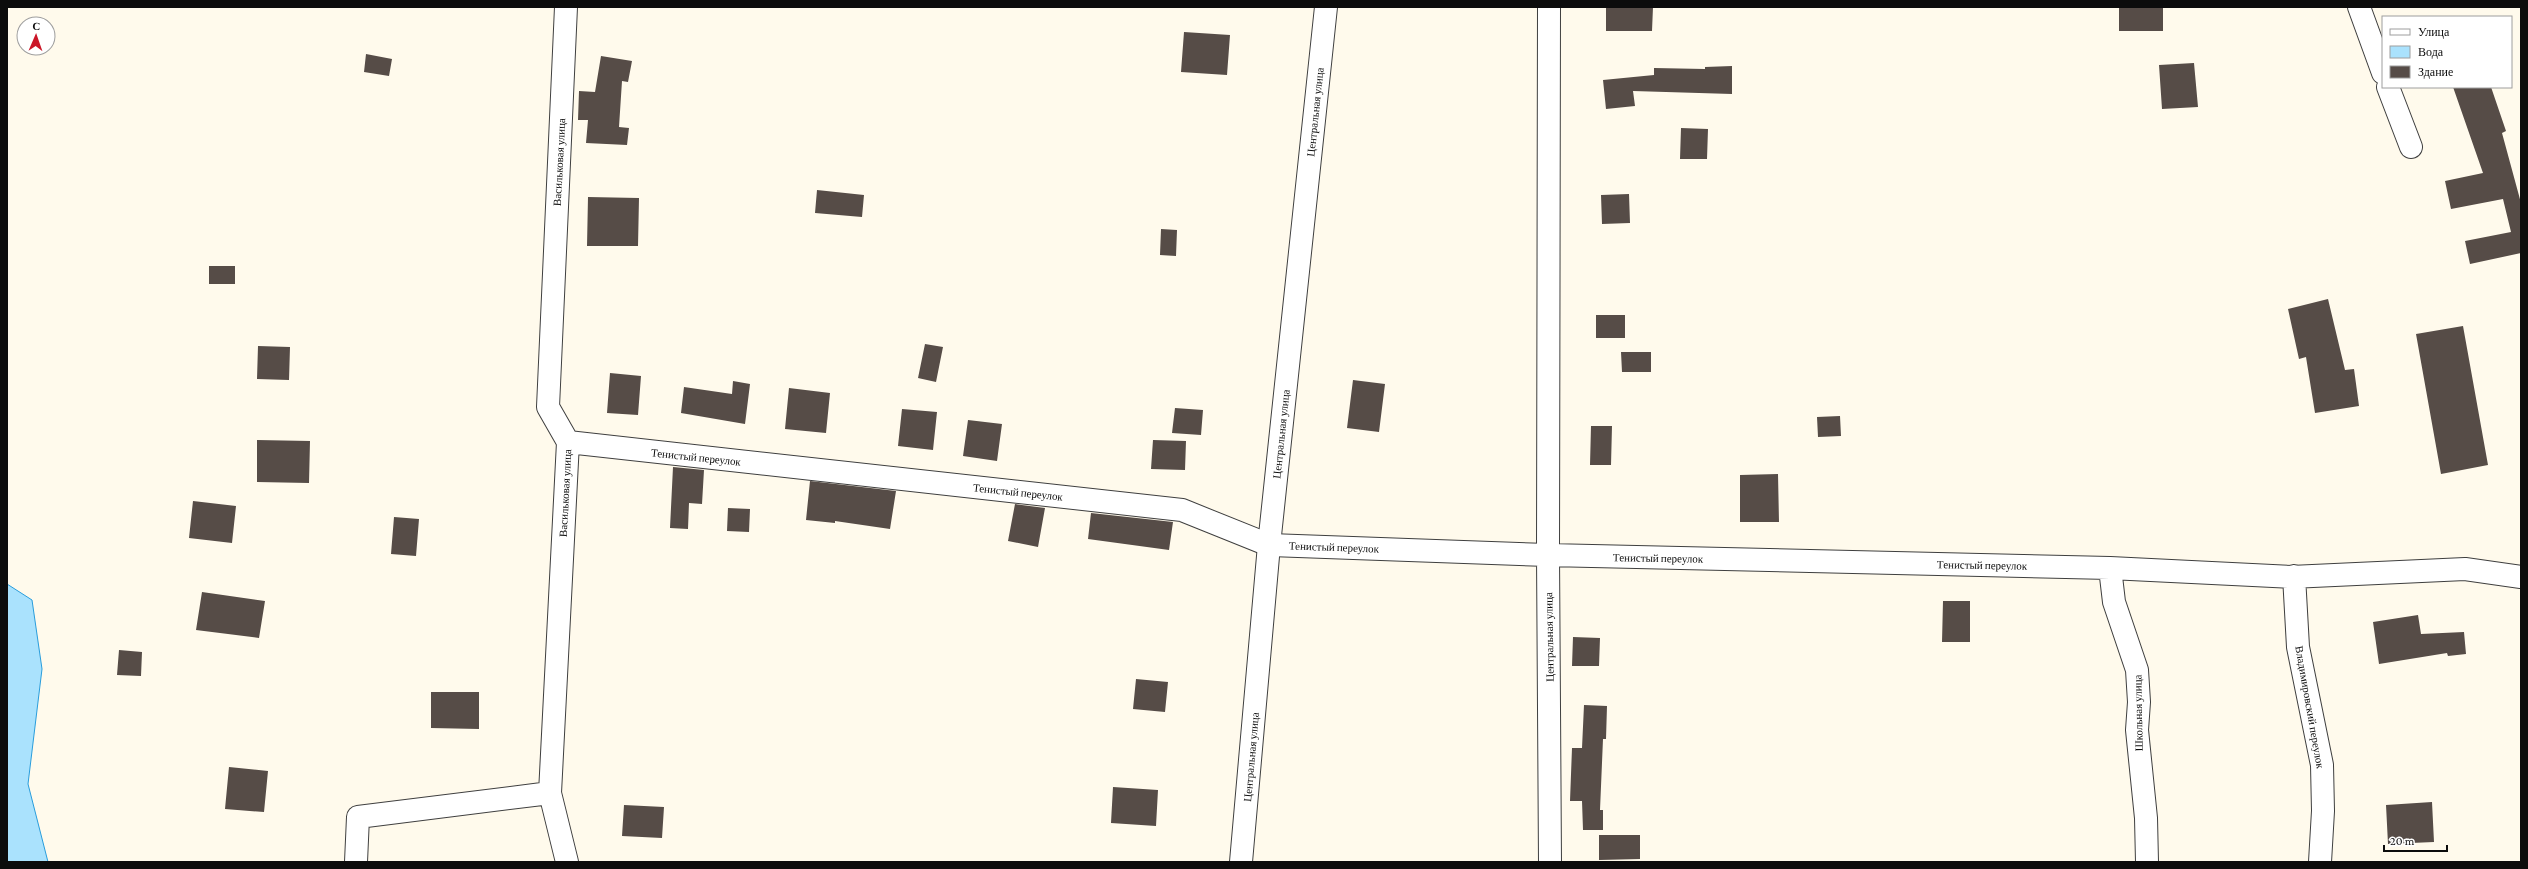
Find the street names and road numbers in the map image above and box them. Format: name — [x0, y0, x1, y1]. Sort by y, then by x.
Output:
street label: Центральная улица — [1304, 67, 1326, 157]
street label: Васильковая улица — [551, 118, 567, 206]
street label: Центральная улица — [1270, 389, 1292, 479]
street label: Тенистый переулок — [651, 446, 742, 468]
street label: Васильковая улица — [557, 449, 573, 537]
street label: Тенистый переулок — [973, 481, 1064, 503]
street label: Тенистый переулок — [1289, 539, 1380, 555]
street label: Тенистый переулок — [1613, 551, 1704, 565]
street label: Тенистый переулок — [1937, 558, 2028, 572]
street label: Центральная улица — [1542, 592, 1556, 682]
street label: Владимировский переулок — [2293, 645, 2327, 770]
street label: Школьная улица — [2131, 674, 2145, 751]
street label: Центральная улица — [1241, 712, 1261, 802]

